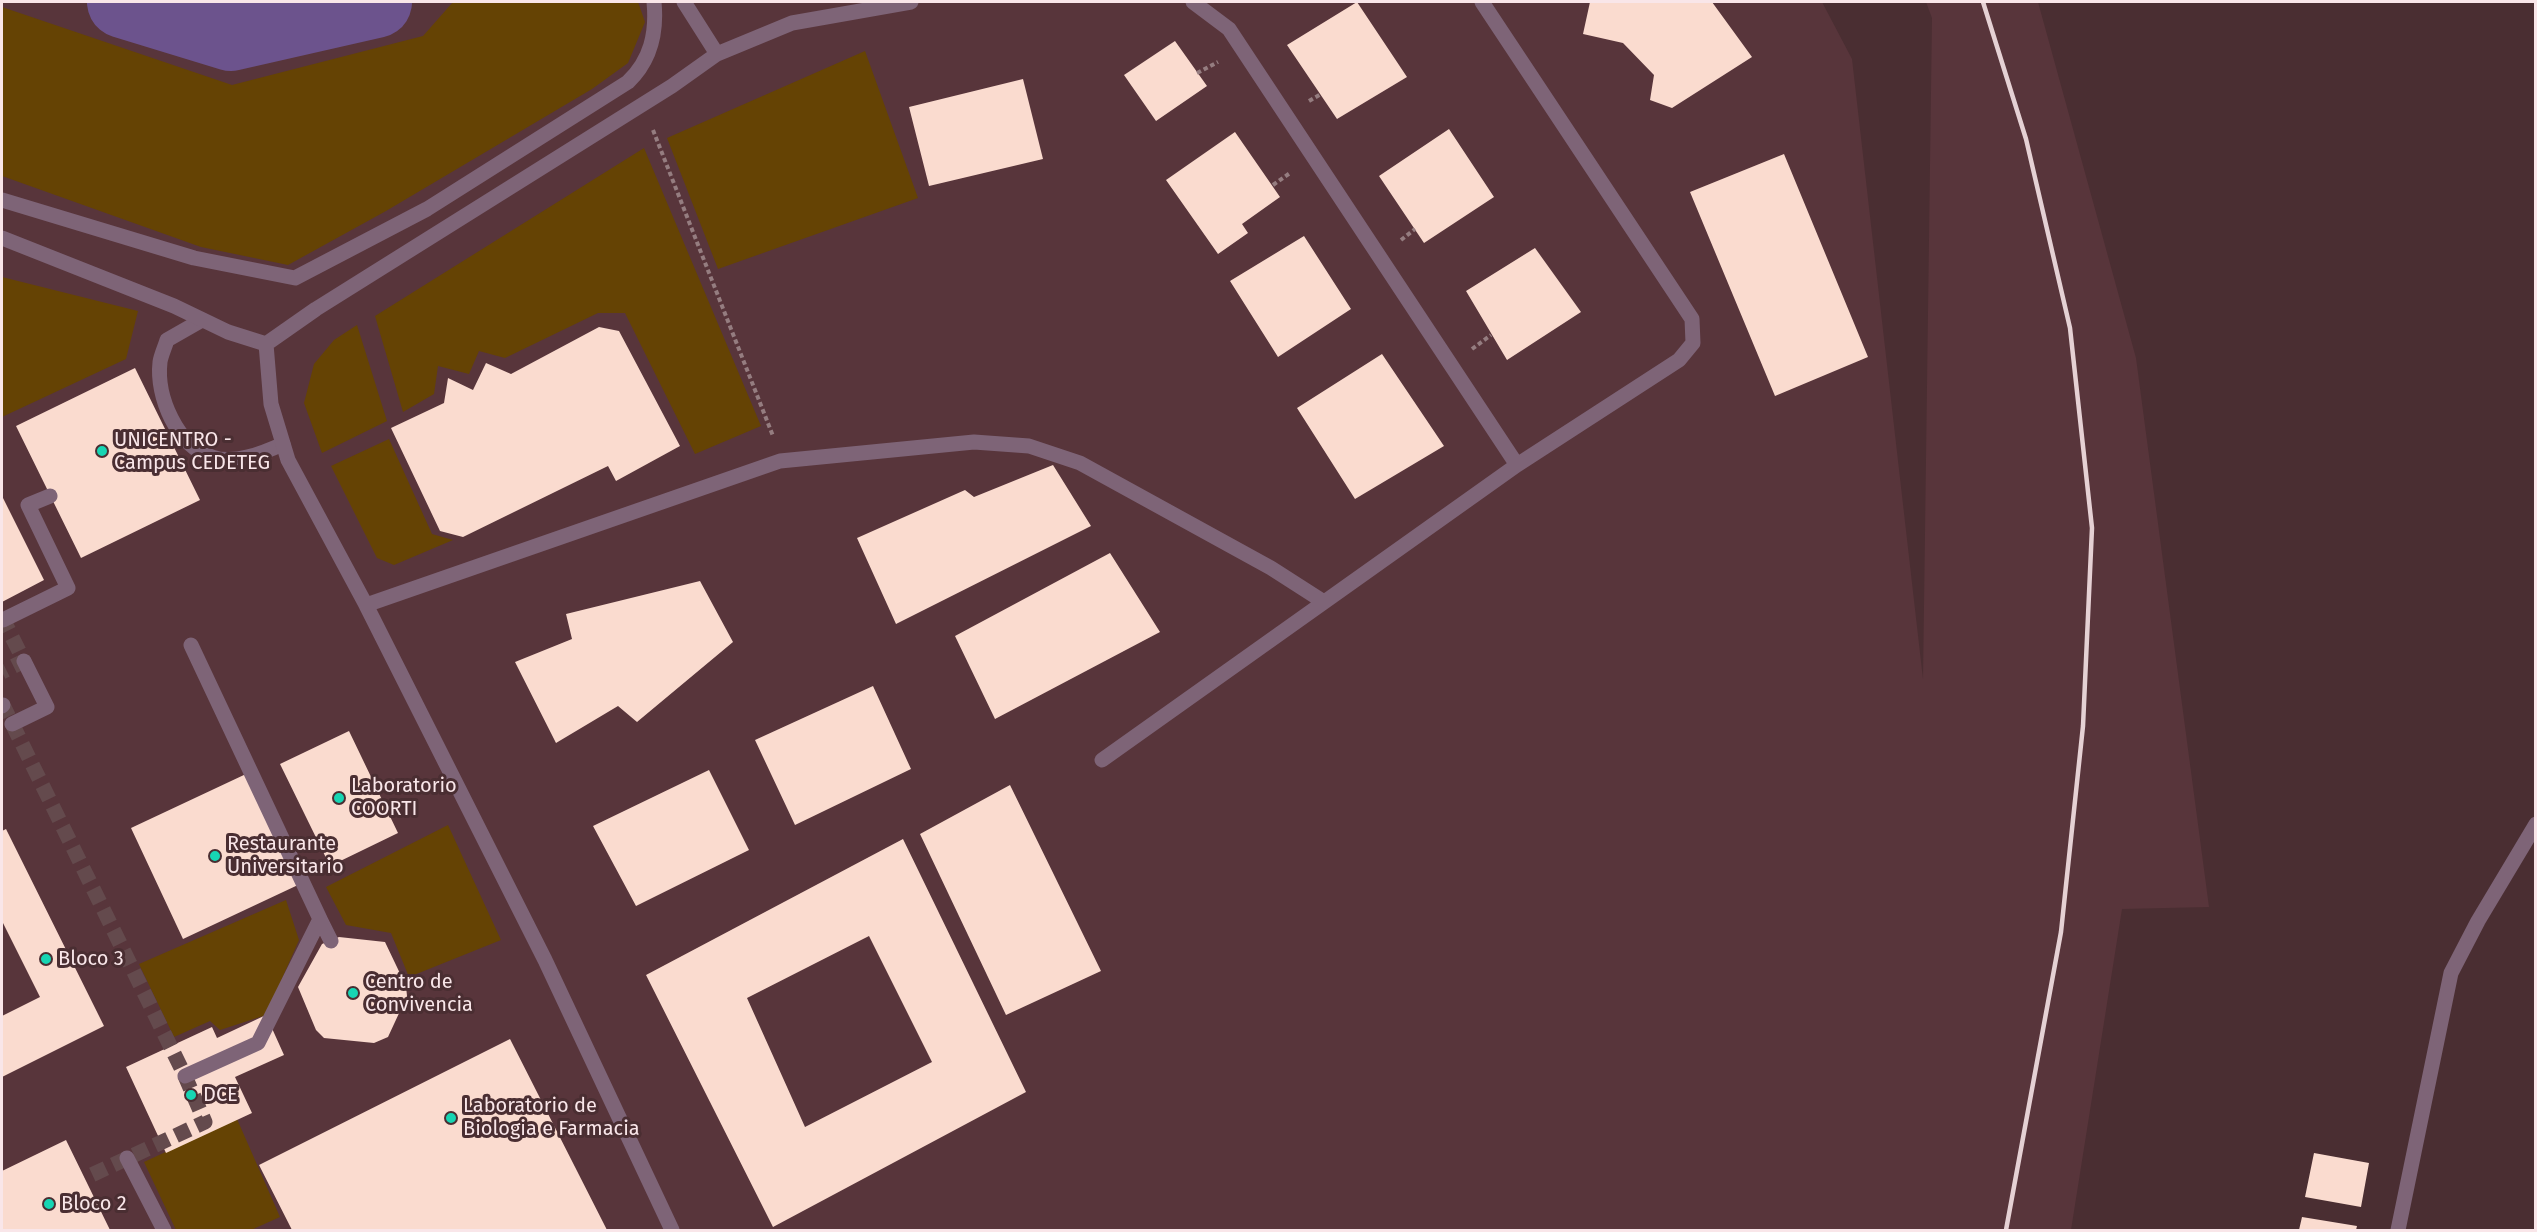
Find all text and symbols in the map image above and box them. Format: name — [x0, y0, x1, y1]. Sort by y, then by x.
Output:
place label: UNICENTRO - Campus CEDETEG — [114, 428, 270, 475]
marker: UNICENTRO - Campus CEDETEG — [95, 444, 109, 458]
place label: Laboratorio COORTI — [351, 774, 457, 821]
marker: Laboratorio COORTI — [332, 791, 346, 805]
place label: Restaurante Universitario — [227, 832, 344, 879]
marker: Restaurante Universitario — [208, 849, 222, 863]
place label: Bloco 3 — [58, 947, 124, 971]
marker: Bloco 3 — [39, 952, 53, 966]
place label: Centro de Convivencia — [365, 970, 473, 1017]
marker: Centro de Convivencia — [346, 986, 360, 1000]
place label: DCE — [203, 1083, 238, 1107]
marker: DCE — [184, 1088, 198, 1102]
place label: Laboratorio de Biologia e Farmacia — [463, 1094, 640, 1141]
marker: Laboratorio de Biologia e Farmacia — [444, 1111, 458, 1125]
place label: Bloco 2 — [61, 1192, 127, 1216]
marker: Bloco 2 — [42, 1197, 56, 1211]

